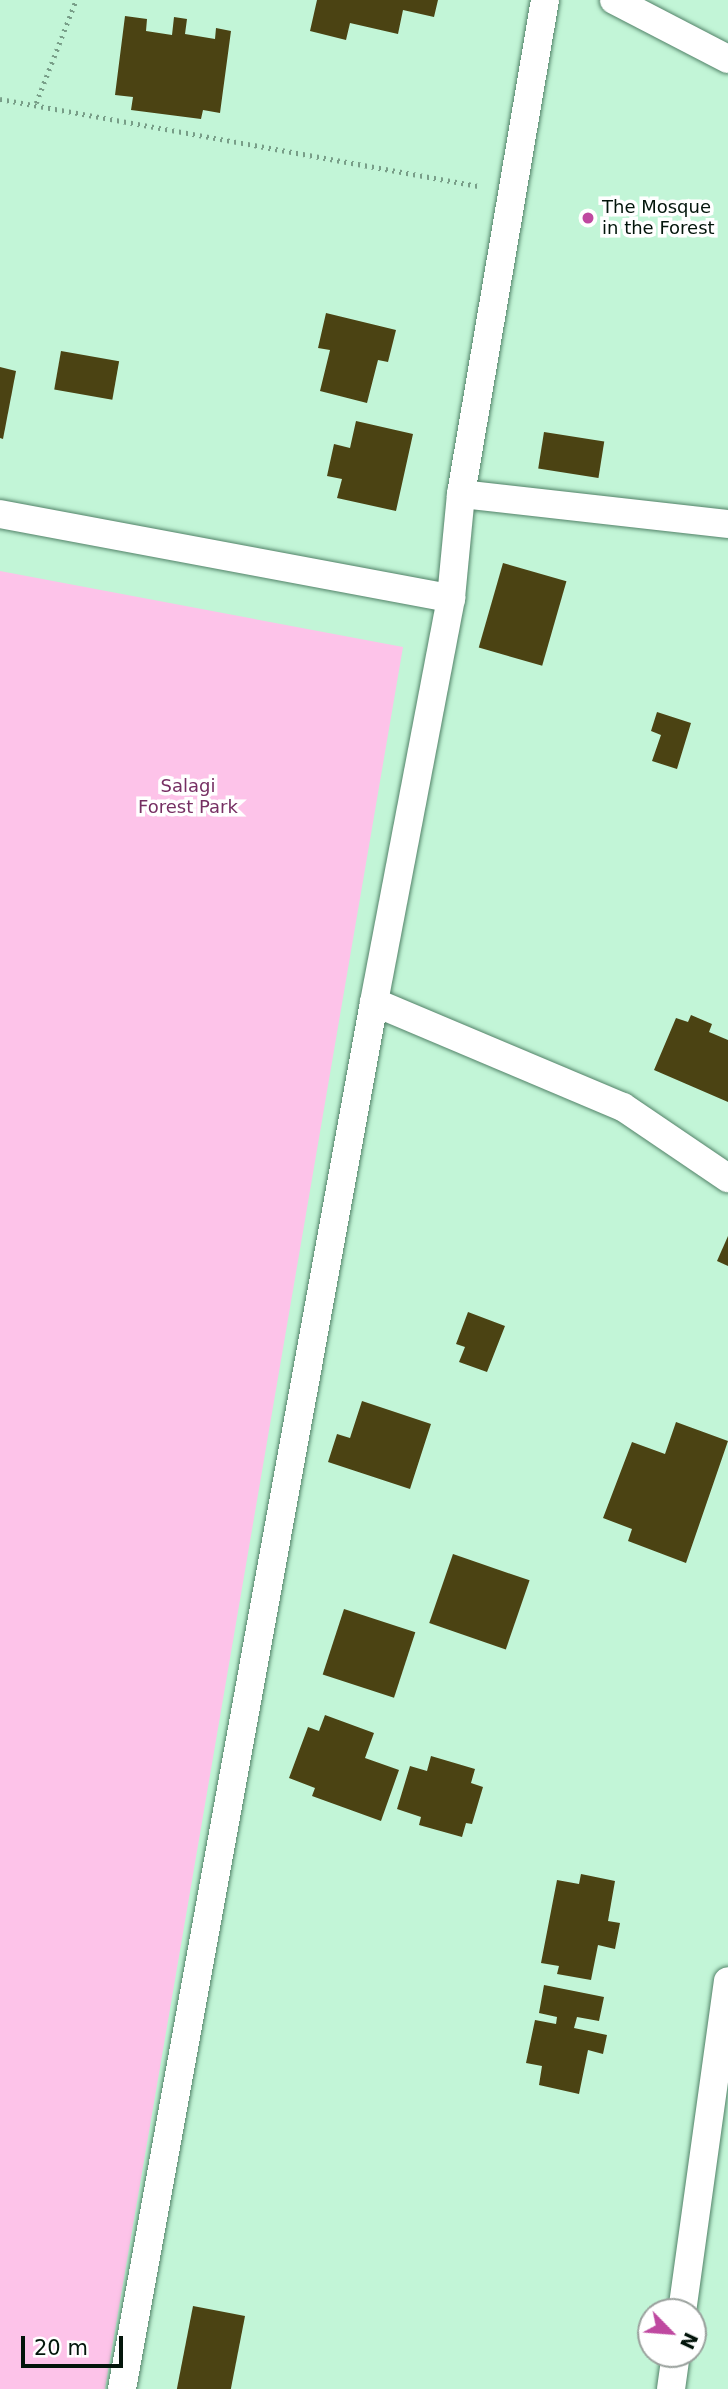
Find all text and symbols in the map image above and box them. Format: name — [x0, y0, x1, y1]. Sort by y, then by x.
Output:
place label: The Mosque in the Forest — [602, 197, 715, 240]
marker: The Mosque in the Forest — [580, 210, 596, 226]
park label: Salagi Forest Park — [138, 776, 238, 818]
north arrow — [637, 2298, 707, 2368]
scale bar — [24, 2322, 126, 2366]
text: N — [676, 2329, 703, 2353]
text: 20 m — [34, 2336, 88, 2360]

